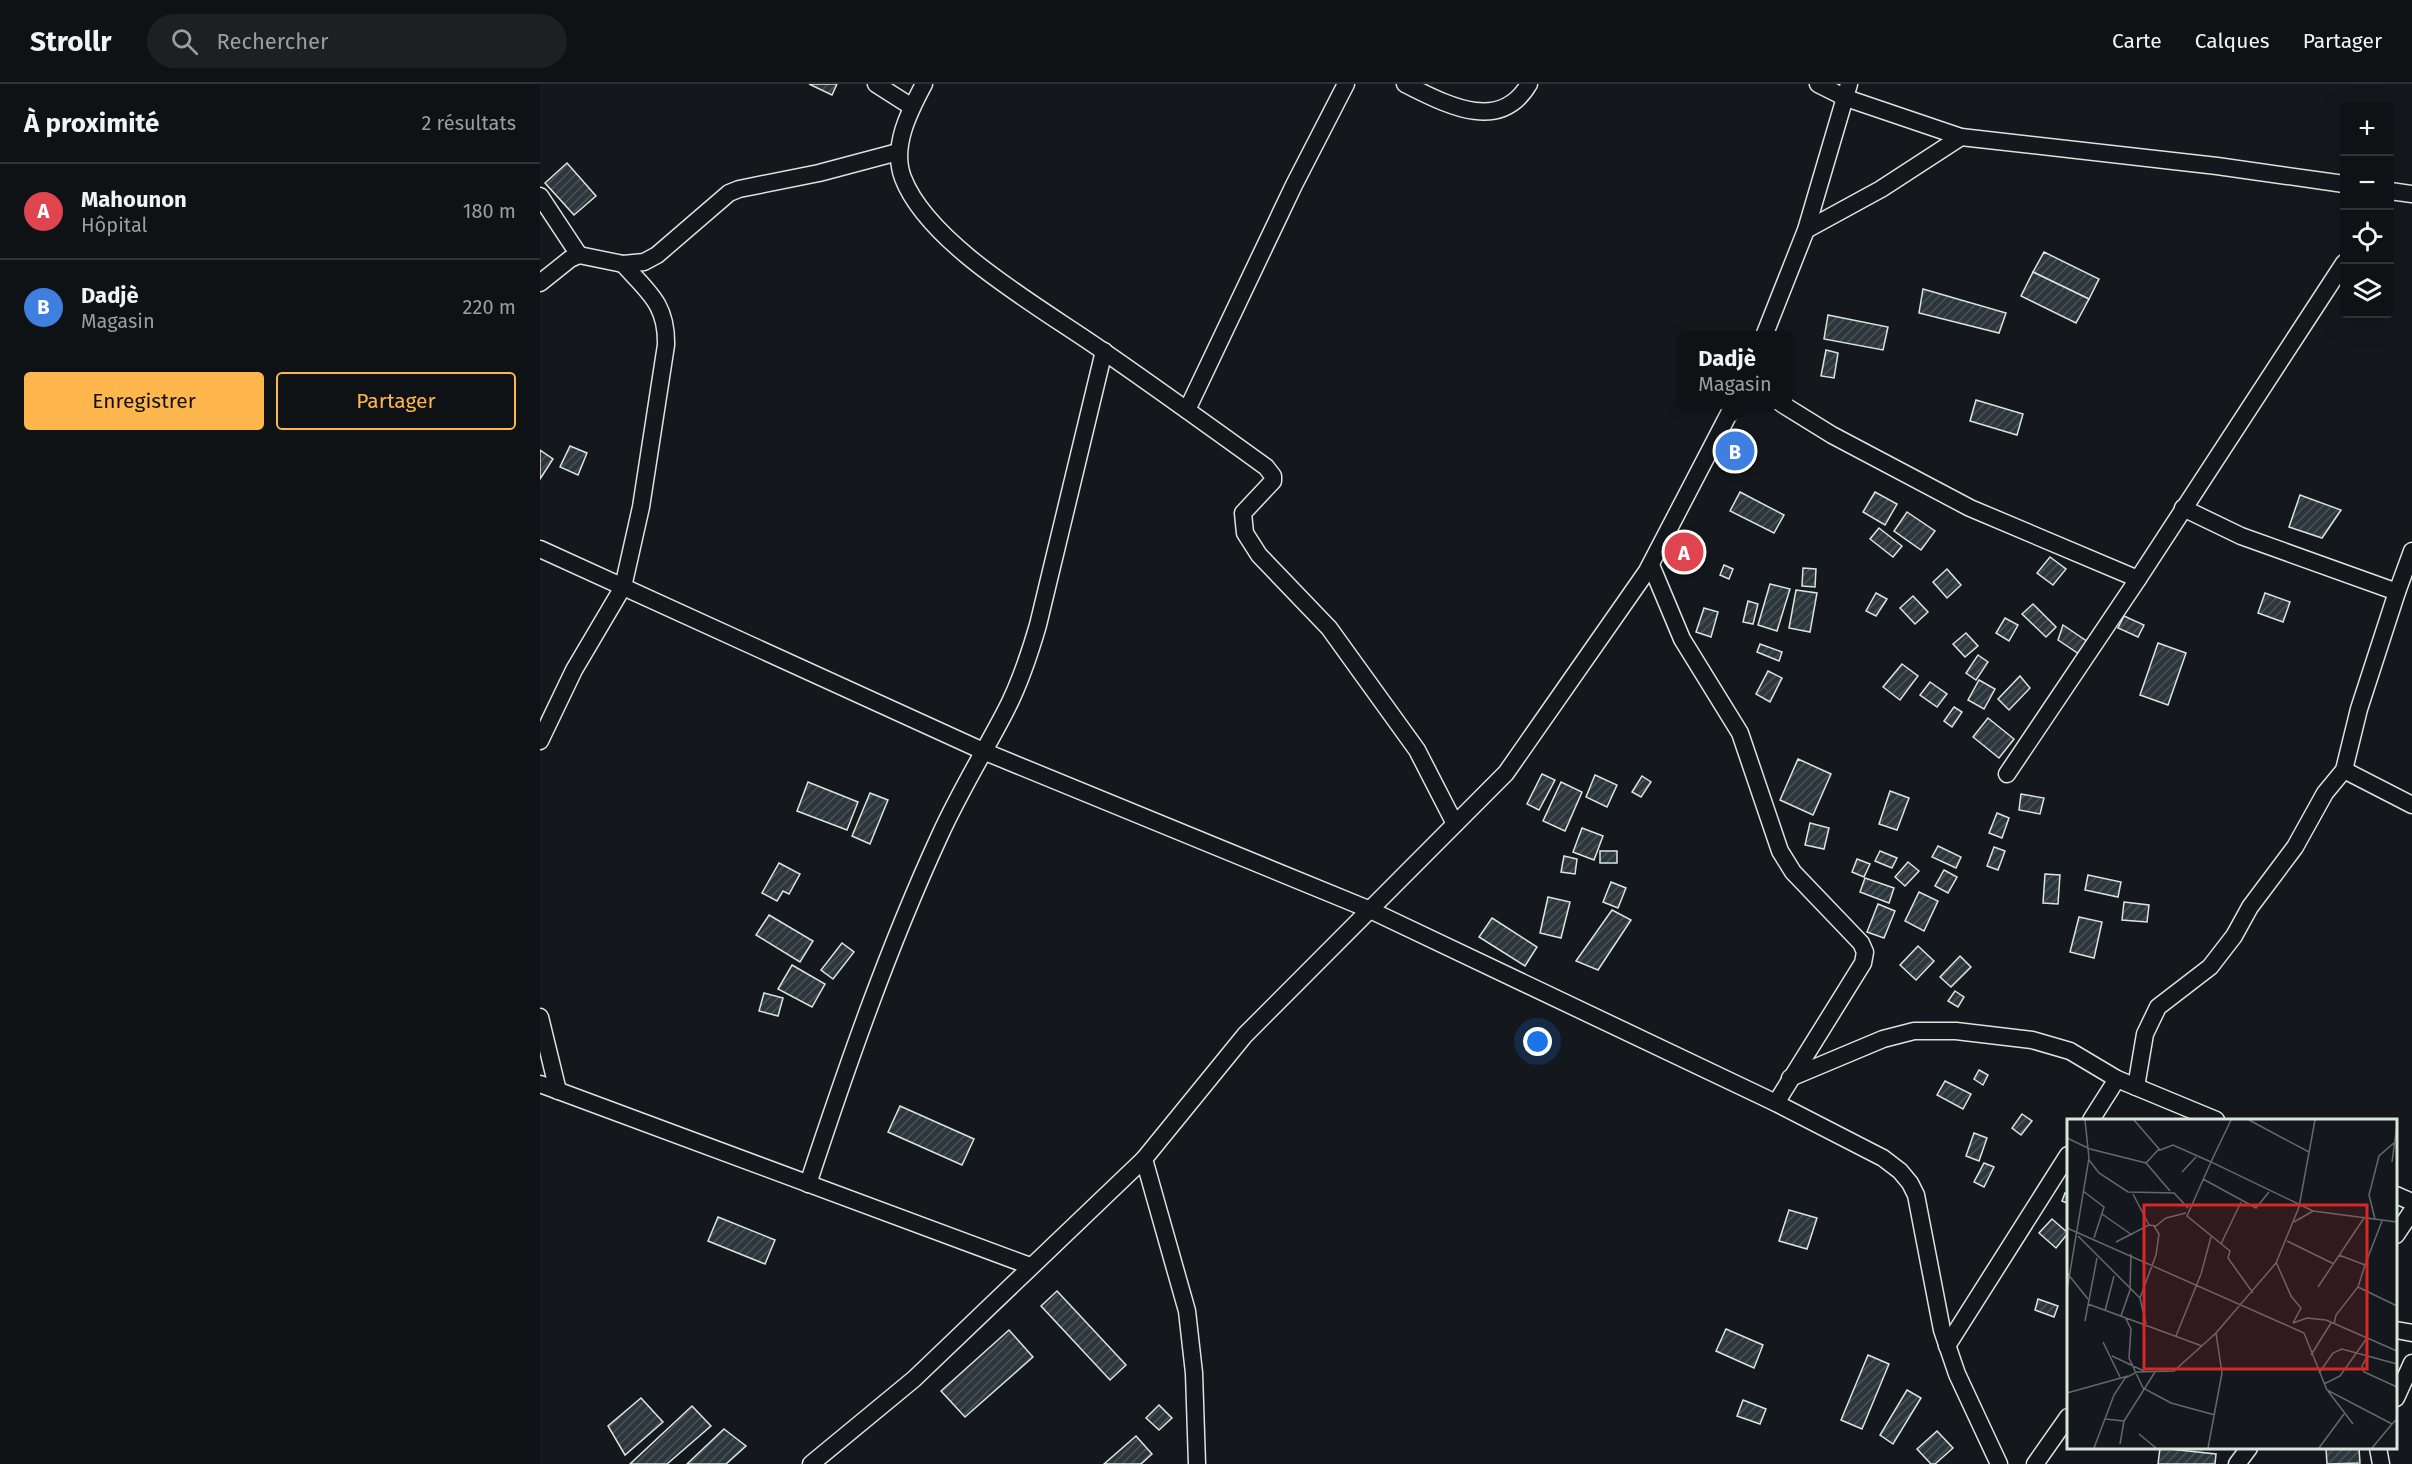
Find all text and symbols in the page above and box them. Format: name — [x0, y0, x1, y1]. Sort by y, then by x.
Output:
search box — [147, 14, 567, 68]
text: Strollr — [30, 25, 111, 58]
icon: search — [168, 25, 201, 58]
text: Rechercher — [216, 28, 329, 55]
text: Carte — [2112, 28, 2162, 54]
text: Calques — [2195, 28, 2270, 54]
text: Partager — [2303, 28, 2382, 54]
map controls — [2340, 102, 2394, 318]
button: + — [2340, 102, 2394, 156]
text: À proximité — [24, 108, 159, 139]
text: 2 résultats — [421, 111, 516, 135]
button: − — [2340, 156, 2394, 210]
text: Mahounon — [81, 186, 187, 213]
text: A — [38, 199, 49, 223]
text: 180 m — [463, 199, 516, 223]
button: locate — [2340, 210, 2394, 264]
text: Hôpital — [81, 213, 147, 237]
button: layers — [2340, 264, 2394, 318]
text: Dadjè — [81, 282, 139, 309]
text: B — [37, 295, 50, 319]
text: 220 m — [463, 295, 516, 319]
text: Magasin — [81, 309, 155, 333]
popup — [1678, 331, 1792, 409]
text: Dadjè — [1698, 345, 1756, 372]
button: Enregistrer — [24, 372, 264, 430]
button: Partager — [276, 372, 516, 430]
text: Magasin — [1698, 372, 1772, 396]
pin: B — [1716, 428, 1754, 473]
pin: A — [1664, 530, 1704, 574]
your location — [1523, 1027, 1552, 1056]
inset map — [2067, 1119, 2397, 1449]

